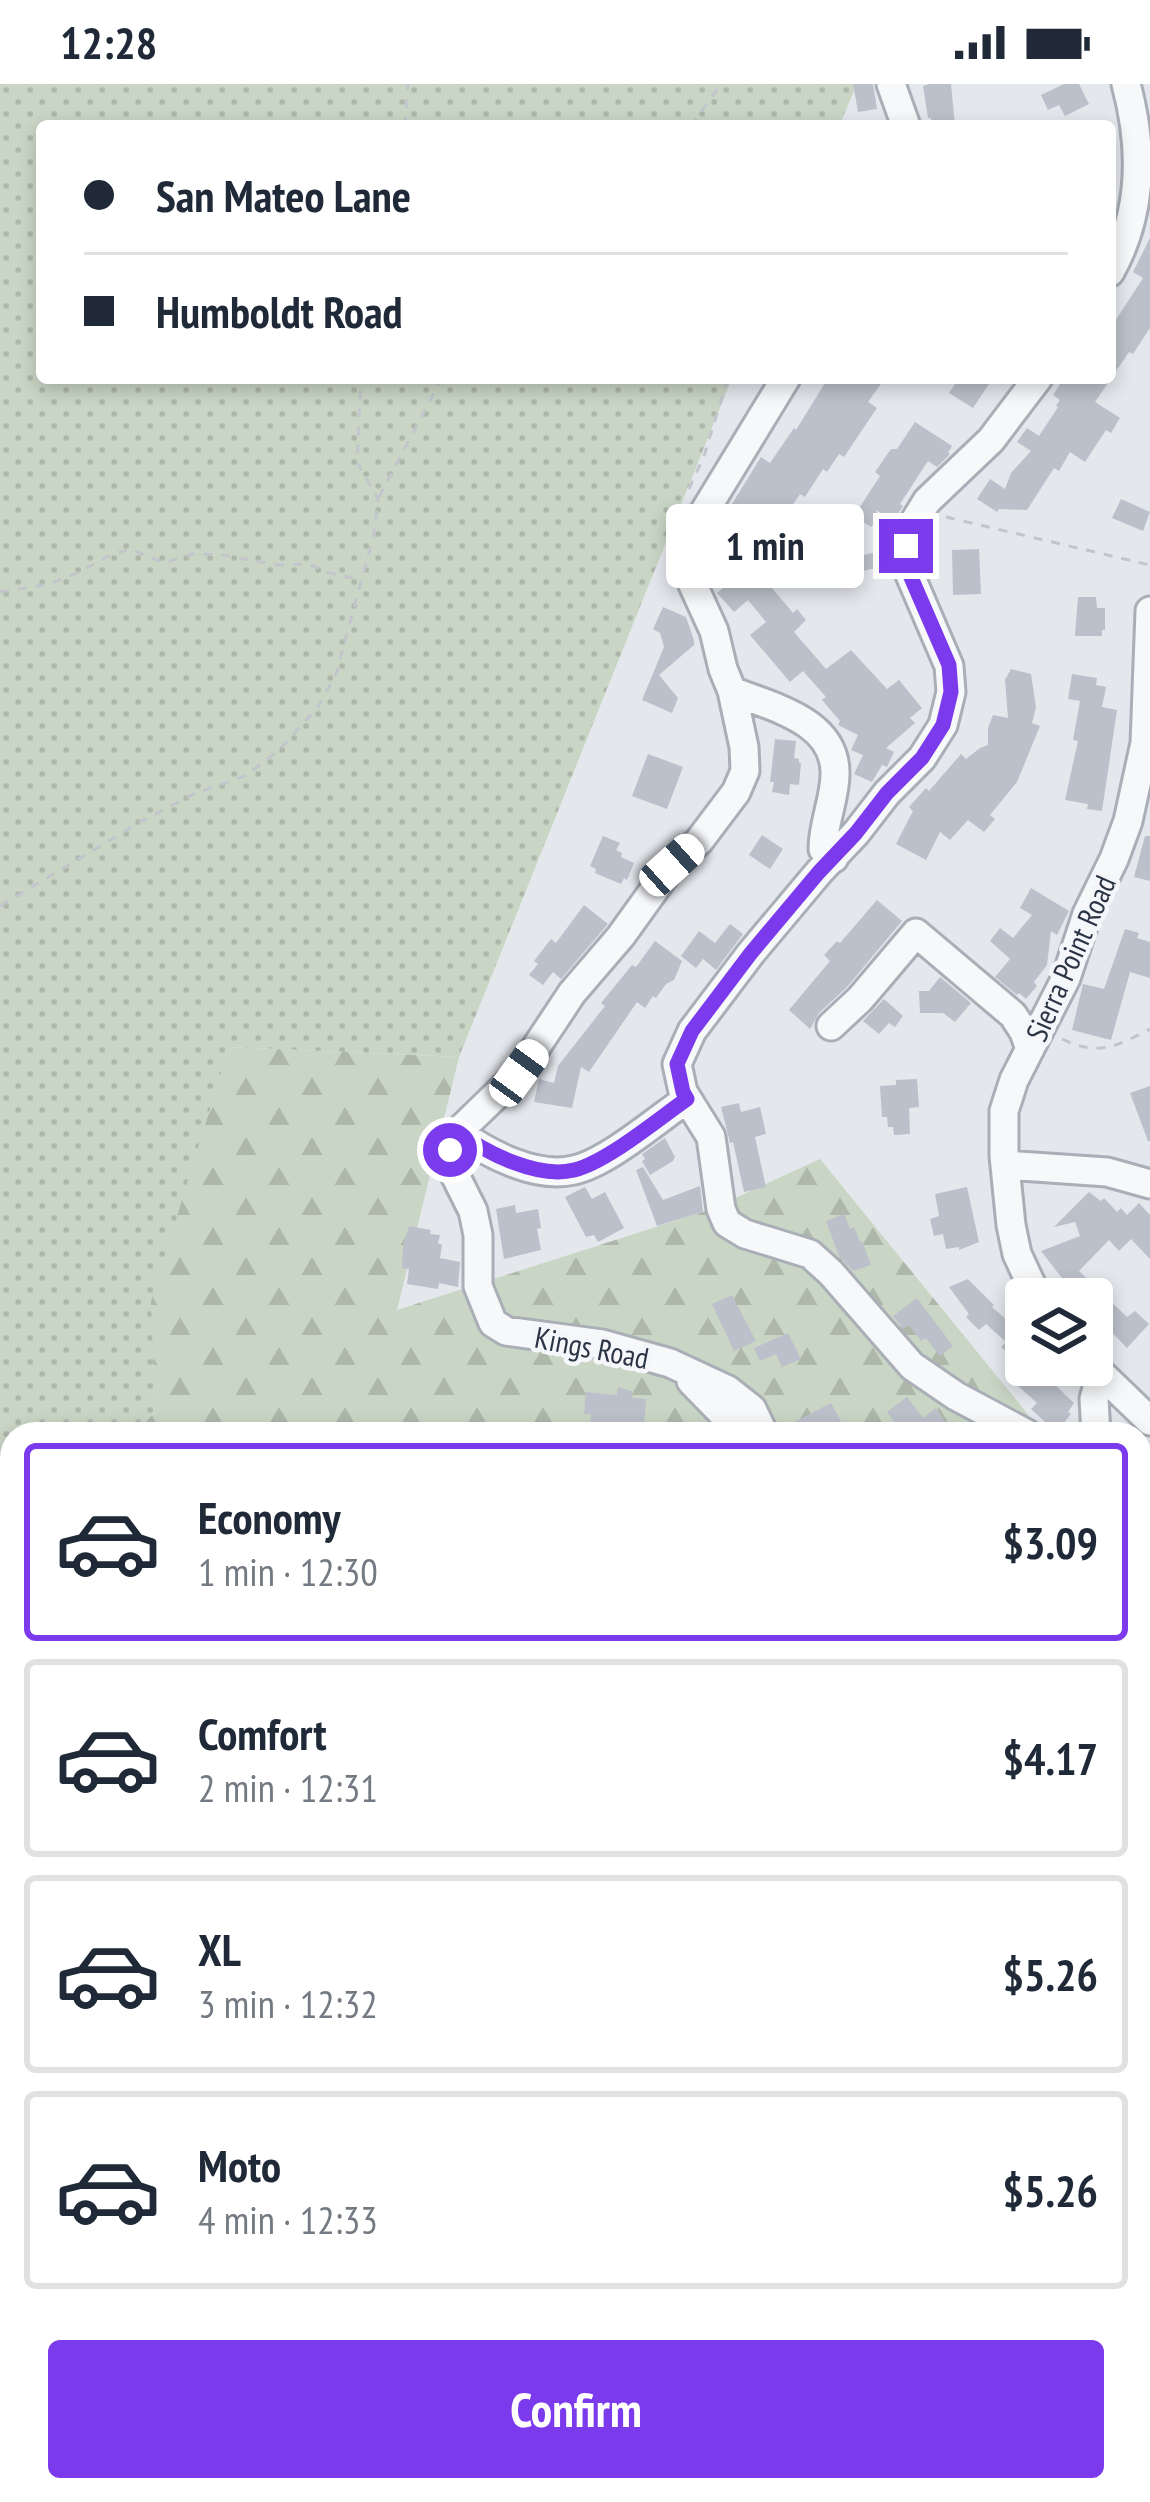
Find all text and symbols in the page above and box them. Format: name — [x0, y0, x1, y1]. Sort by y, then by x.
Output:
text: 12:28 — [60, 13, 157, 71]
text: San Mateo Lane — [156, 166, 411, 224]
text: Humboldt Road — [156, 282, 403, 340]
callout: 1 min — [666, 504, 864, 588]
route end — [879, 519, 933, 573]
text: 1 min — [726, 520, 804, 571]
car — [633, 828, 711, 902]
street label: Sierra Point Road — [1016, 869, 1124, 1047]
car — [483, 1033, 555, 1113]
route start — [423, 1123, 477, 1177]
map controls — [1005, 1278, 1113, 1386]
button: layers — [1005, 1278, 1113, 1386]
street label: Kings Road — [532, 1317, 652, 1377]
icon: car — [54, 1488, 162, 1596]
text: Economy — [198, 1488, 341, 1546]
text: $3.09 — [1002, 1513, 1098, 1571]
text: 1 min · 12:30 — [198, 1546, 378, 1597]
icon: car — [54, 1704, 162, 1812]
text: Comfort — [198, 1704, 327, 1762]
text: $4.17 — [1002, 1729, 1098, 1787]
text: 2 min · 12:31 — [198, 1762, 378, 1813]
icon: car — [54, 1920, 162, 2028]
text: XL — [198, 1920, 241, 1978]
text: $5.26 — [1002, 1945, 1098, 2003]
text: 3 min · 12:32 — [198, 1978, 378, 2029]
icon: car — [54, 2136, 162, 2244]
text: Moto — [198, 2136, 281, 2194]
text: $5.26 — [1002, 2161, 1098, 2219]
text: 4 min · 12:33 — [198, 2194, 378, 2245]
button: Confirm — [48, 2340, 1104, 2478]

